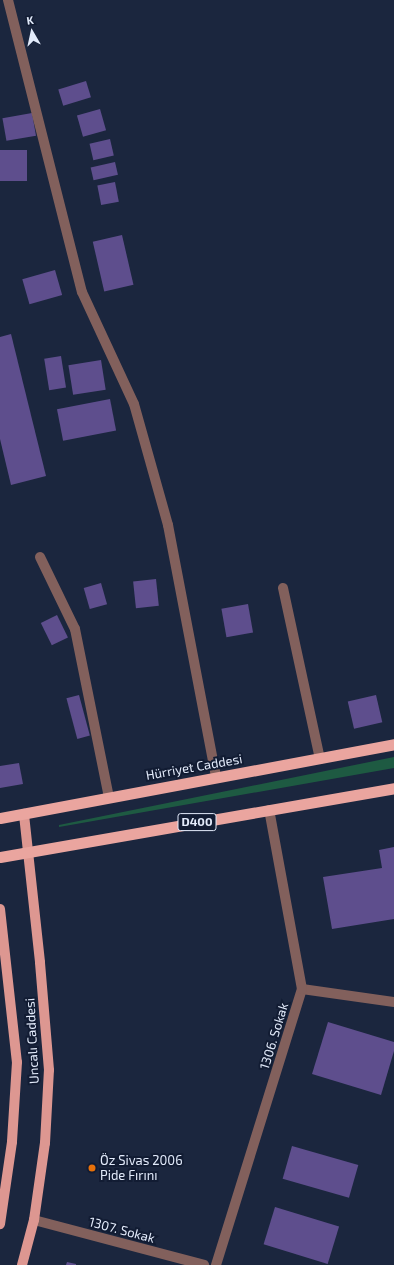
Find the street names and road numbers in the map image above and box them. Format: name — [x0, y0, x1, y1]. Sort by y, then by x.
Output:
street label: Hürriyet Caddesi — [145, 751, 243, 783]
road number: D400 — [177, 812, 217, 832]
street label: Uncalı Caddesi — [22, 998, 42, 1084]
street label: 1306. Sokak — [257, 1001, 291, 1071]
street label: 1307. Sokak — [88, 1214, 156, 1246]

